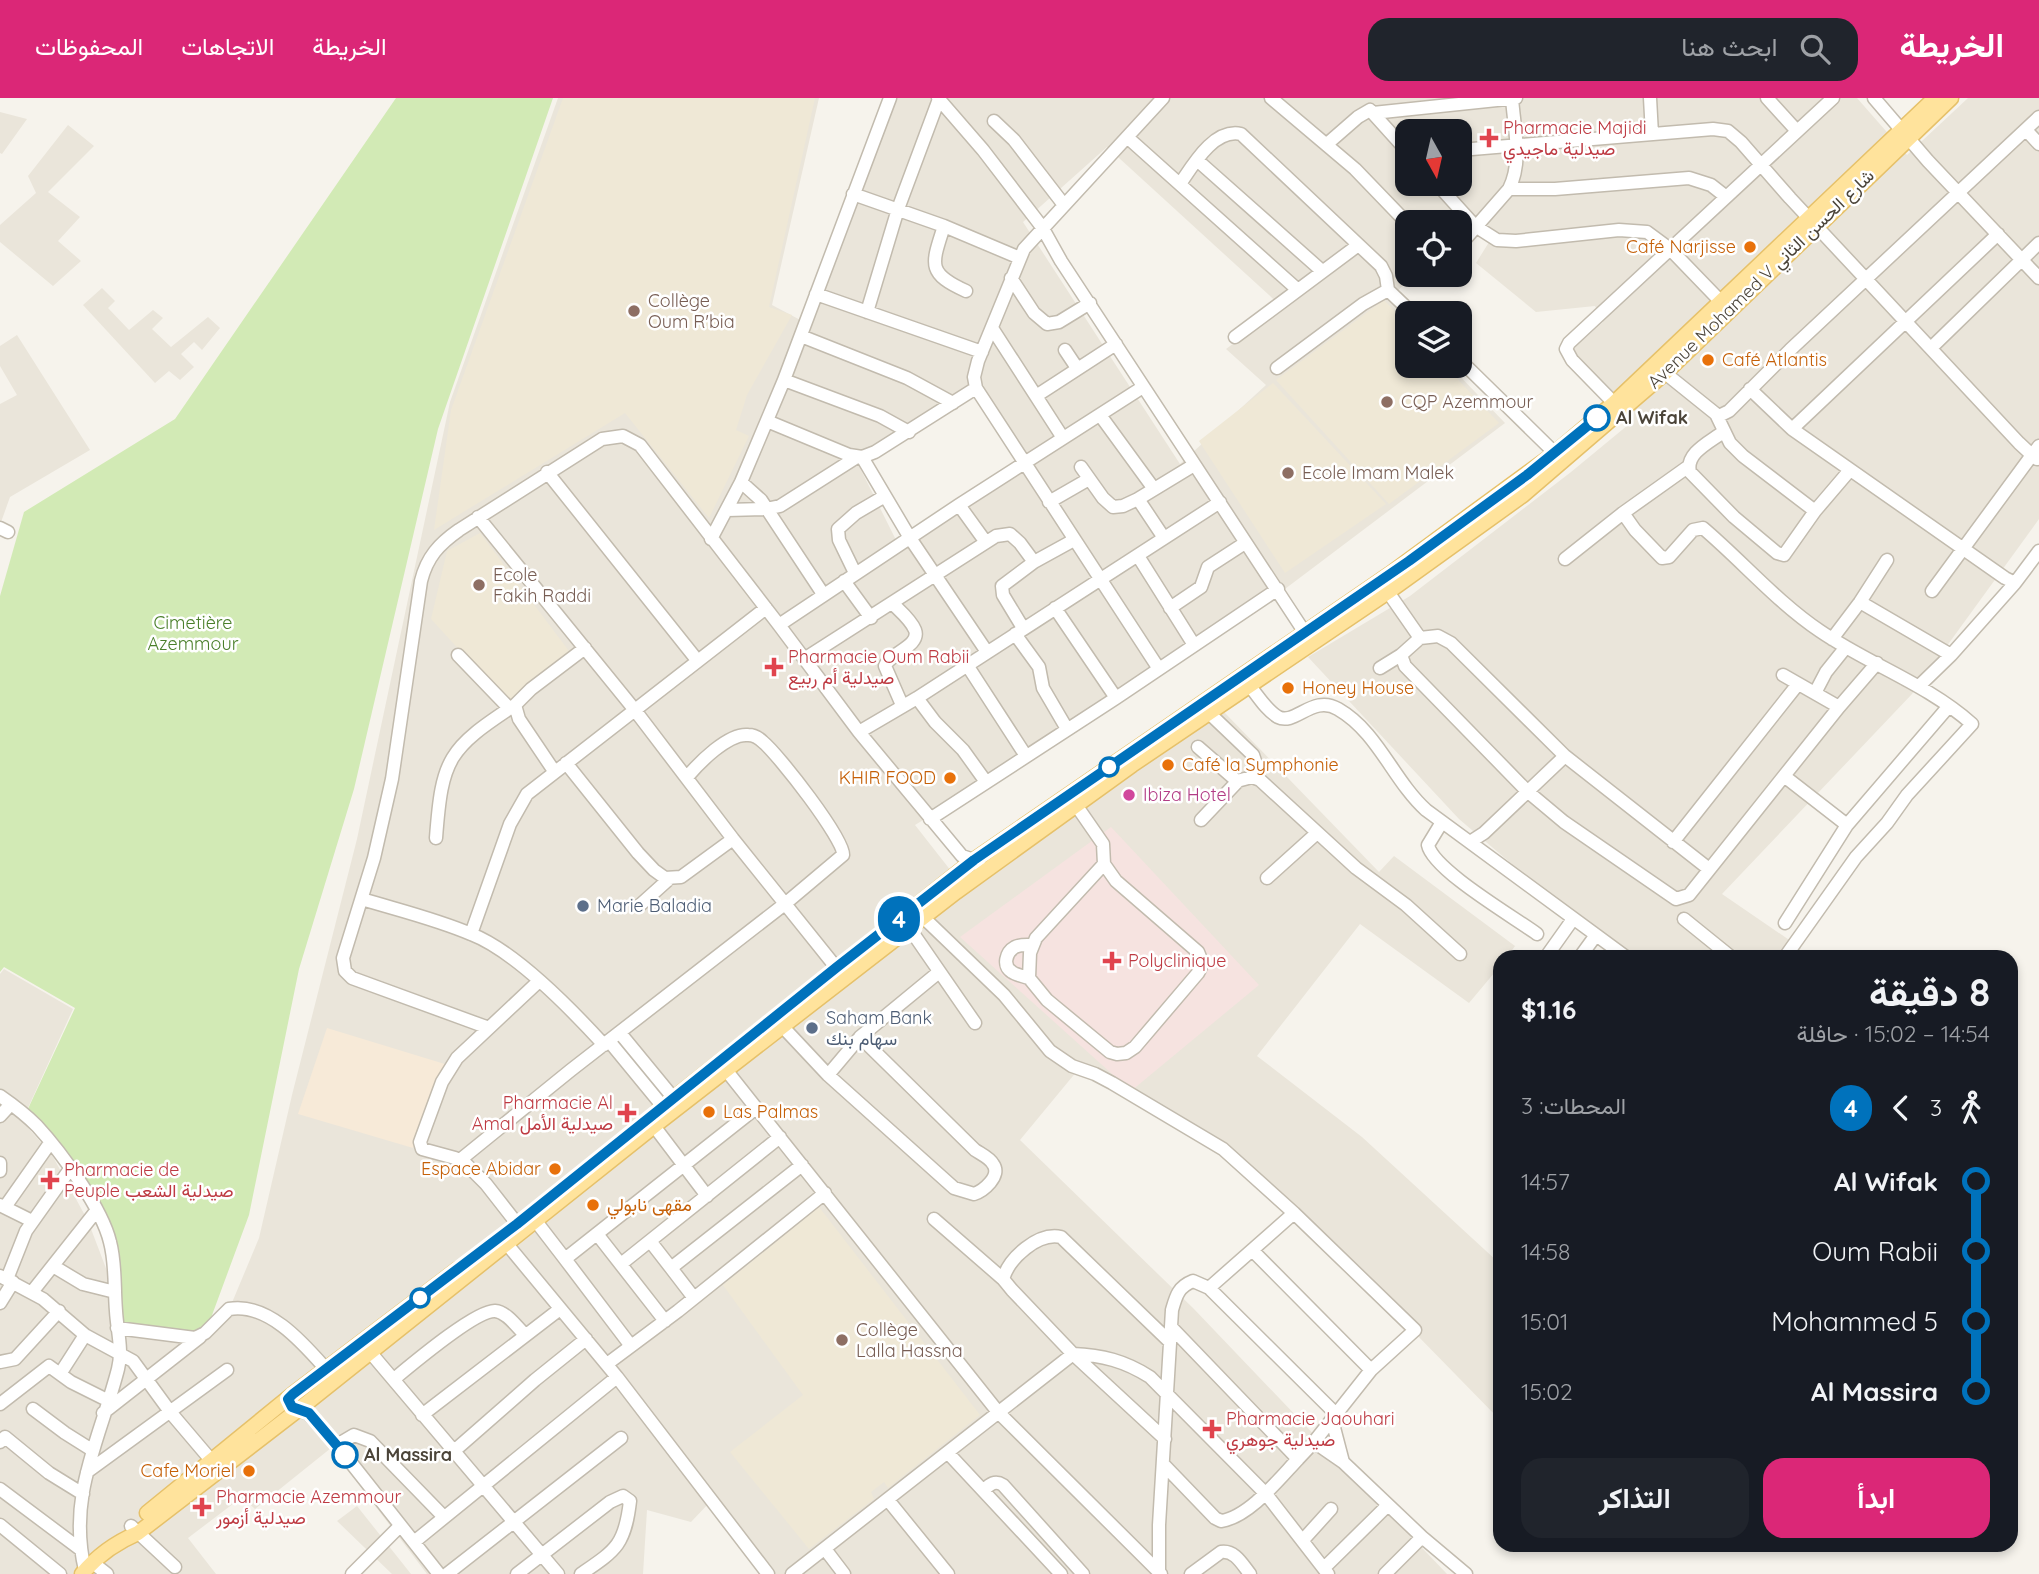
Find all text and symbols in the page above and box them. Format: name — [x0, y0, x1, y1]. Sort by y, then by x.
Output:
search box — [1368, 18, 1858, 81]
text: الخريطة — [1900, 24, 2004, 65]
text: ابحث هنا — [1681, 30, 1778, 63]
icon: search — [1796, 30, 1834, 68]
text: المحفوظات — [35, 31, 143, 61]
text: الاتجاهات — [181, 31, 274, 61]
text: الخريطة — [312, 31, 387, 61]
place label: Pharmacie Majidi صيدلية ماجيدي — [1503, 116, 1647, 164]
north arrow — [1395, 119, 1472, 196]
map controls — [1395, 119, 1472, 378]
marker: Pharmacie Majidi صيدلية ماجيدي — [1481, 130, 1497, 146]
street label: Avenue Mohamed V شارع الحسن الثاني — [1643, 164, 1882, 396]
button: locate — [1395, 210, 1472, 287]
place label: Café Narjisse — [1626, 235, 1736, 258]
marker: Café Narjisse — [1742, 239, 1758, 255]
place label: Collège Oum R'bia — [648, 289, 735, 333]
button: layers — [1395, 301, 1472, 378]
marker: Collège Oum R'bia — [626, 303, 642, 319]
place label: Café Atlantis — [1722, 348, 1827, 371]
marker: Café Atlantis — [1700, 352, 1716, 368]
place label: CQP Azemmour — [1401, 390, 1534, 413]
marker: CQP Azemmour — [1379, 394, 1395, 410]
marker: Al Wifak — [1584, 405, 1610, 431]
place label: Al Wifak — [1616, 406, 1688, 429]
place label: Ecole Imam Malek — [1302, 461, 1454, 484]
marker: Ecole Imam Malek — [1280, 465, 1296, 481]
place label: Ecole Fakih Raddi — [493, 563, 591, 607]
marker: Ecole Fakih Raddi — [471, 577, 487, 593]
park label: Cimetière Azemmour — [147, 611, 239, 655]
place label: Pharmacie Oum Rabii صيدلية أم ربيع — [788, 645, 969, 690]
marker: Pharmacie Oum Rabii صيدلية أم ربيع — [766, 659, 782, 675]
place label: Honey House — [1302, 676, 1414, 699]
marker: Honey House — [1280, 680, 1296, 696]
place label: Café la Symphonie — [1182, 753, 1339, 776]
unlabelled marker — [1099, 757, 1119, 777]
marker: Café la Symphonie — [1160, 757, 1176, 773]
place label: KHIR FOOD — [839, 766, 936, 789]
marker: KHIR FOOD — [942, 770, 958, 786]
place label: Ibiza Hotel — [1143, 783, 1231, 806]
marker: Ibiza Hotel — [1121, 787, 1137, 803]
place label: Marie Baladia — [597, 894, 712, 917]
line badge: 4 — [876, 896, 922, 942]
marker: Marie Baladia — [575, 898, 591, 914]
text: 4 — [892, 904, 906, 934]
place label: Polyclinique — [1128, 949, 1226, 972]
marker: Polyclinique — [1102, 951, 1122, 971]
text: 8 دقيقة — [1869, 968, 1990, 1016]
text: $1.16 — [1521, 993, 1576, 1026]
place label: Saham Bank سهام بنك — [826, 1006, 932, 1051]
text: 14:54 – 15:02 · حافلة — [1796, 1019, 1990, 1048]
marker: Saham Bank سهام بنك — [804, 1020, 820, 1036]
icon: back — [1882, 1089, 1920, 1127]
icon: walk — [1952, 1089, 1990, 1127]
place label: Pharmacie Al Amal صيدلية الأمل — [472, 1091, 613, 1135]
text: المحطات: 3 — [1521, 1091, 1626, 1120]
text: 4 — [1844, 1093, 1858, 1123]
text: 3 — [1930, 1093, 1942, 1122]
place label: Las Palmas — [723, 1100, 818, 1123]
marker: Las Palmas — [701, 1104, 717, 1120]
marker: Pharmacie Al Amal صيدلية الأمل — [619, 1105, 635, 1121]
place label: Espace Abidar — [421, 1157, 541, 1180]
place label: Pharmacie de Peuple صيدلية الشعب — [64, 1158, 234, 1202]
marker: Espace Abidar — [547, 1161, 563, 1177]
text: Al Wifak — [1834, 1165, 1938, 1198]
text: 14:57 — [1521, 1167, 1570, 1196]
marker: Pharmacie de Peuple صيدلية الشعب — [42, 1172, 58, 1188]
place label: مقهى نابولي — [607, 1193, 692, 1220]
marker: مقهى نابولي — [585, 1197, 601, 1213]
text: Oum Rabii — [1812, 1235, 1938, 1268]
text: 14:58 — [1521, 1237, 1571, 1266]
unlabelled marker — [410, 1288, 430, 1308]
text: Mohammed 5 — [1771, 1305, 1938, 1338]
text: 15:01 — [1521, 1307, 1569, 1336]
place label: Collège Lalla Hassna — [856, 1318, 963, 1362]
marker: Collège Lalla Hassna — [834, 1332, 850, 1348]
text: Al Massira — [1811, 1375, 1938, 1408]
text: 15:02 — [1521, 1377, 1573, 1406]
place label: Pharmacie Jaouhari صيدلية جوهري — [1226, 1407, 1395, 1455]
marker: Pharmacie Jaouhari صيدلية جوهري — [1204, 1421, 1220, 1437]
marker: Al Massira — [332, 1442, 358, 1468]
place label: Al Massira — [364, 1443, 452, 1466]
button: التذاكر — [1521, 1458, 1749, 1538]
button: ابدأ — [1763, 1458, 1990, 1538]
place label: Cafe Moriel — [141, 1459, 235, 1482]
marker: Cafe Moriel — [241, 1463, 257, 1479]
place label: Pharmacie Azemmour صيدلية أزمور — [215, 1485, 402, 1529]
marker: Pharmacie Azemmour صيدلية أزمور — [194, 1499, 210, 1515]

